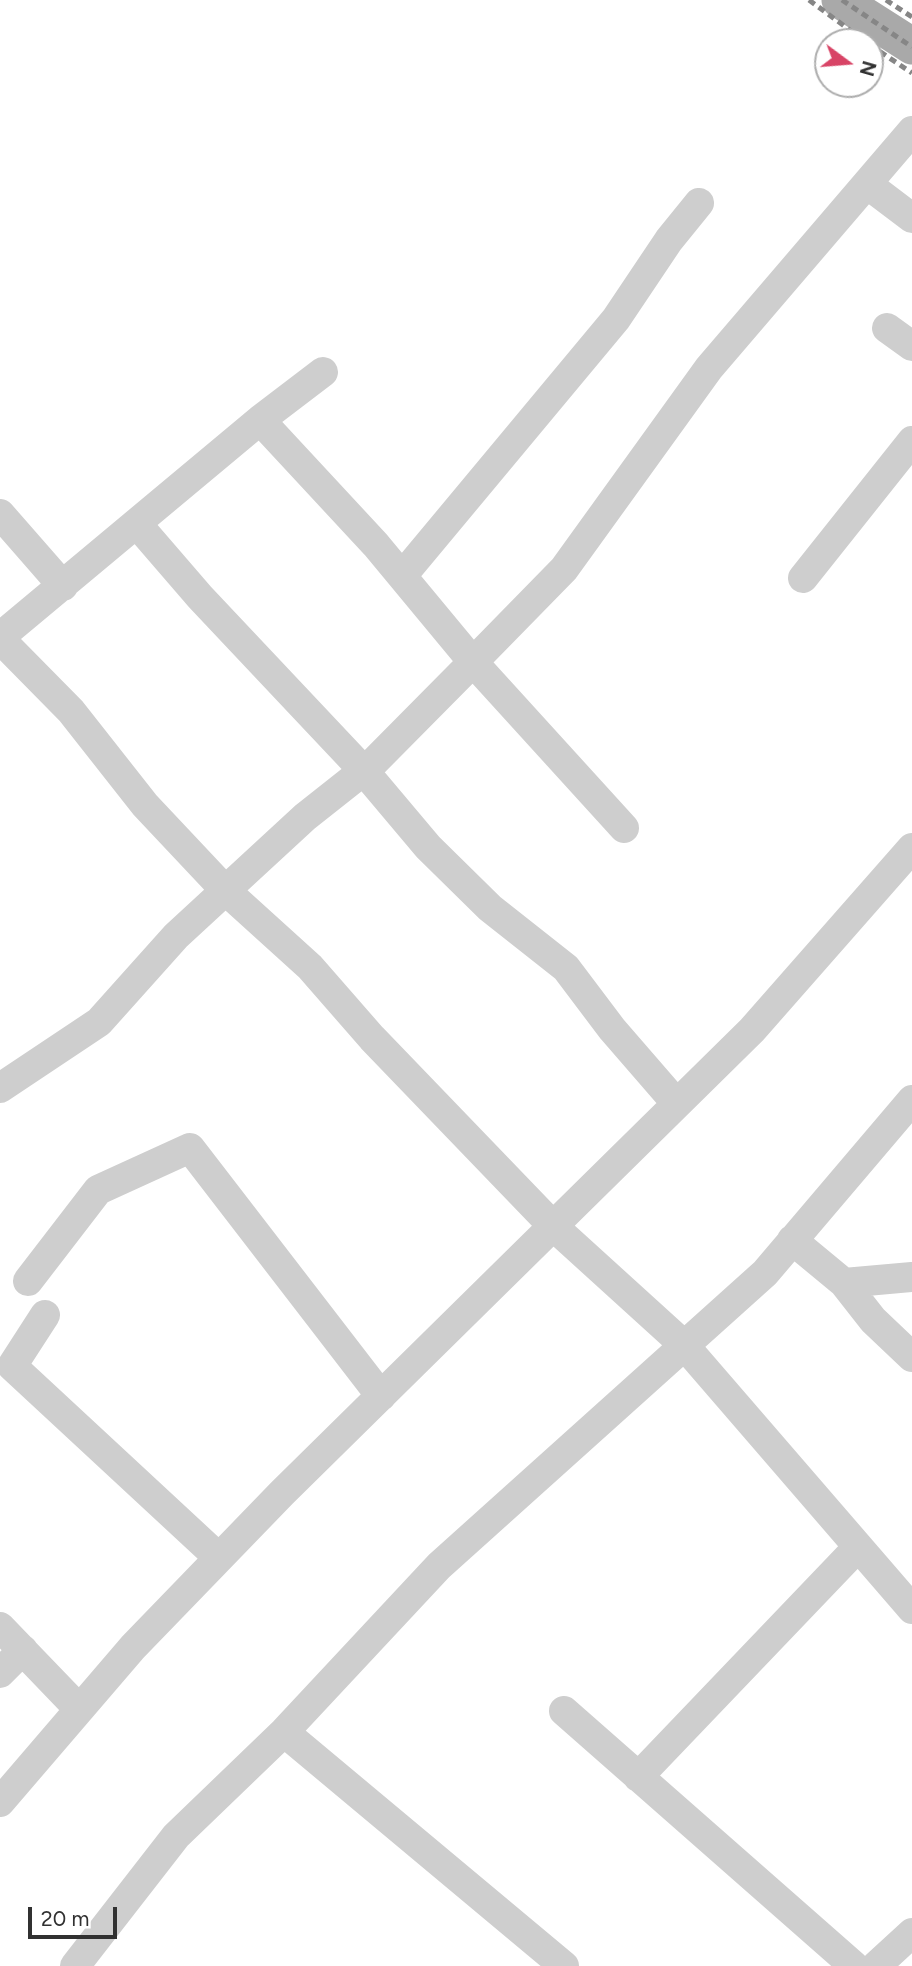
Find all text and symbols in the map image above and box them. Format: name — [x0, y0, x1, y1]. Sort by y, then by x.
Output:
north arrow — [814, 28, 884, 98]
text: N — [855, 58, 881, 79]
scale bar — [32, 1892, 121, 1936]
text: 20 m — [41, 1906, 89, 1931]

